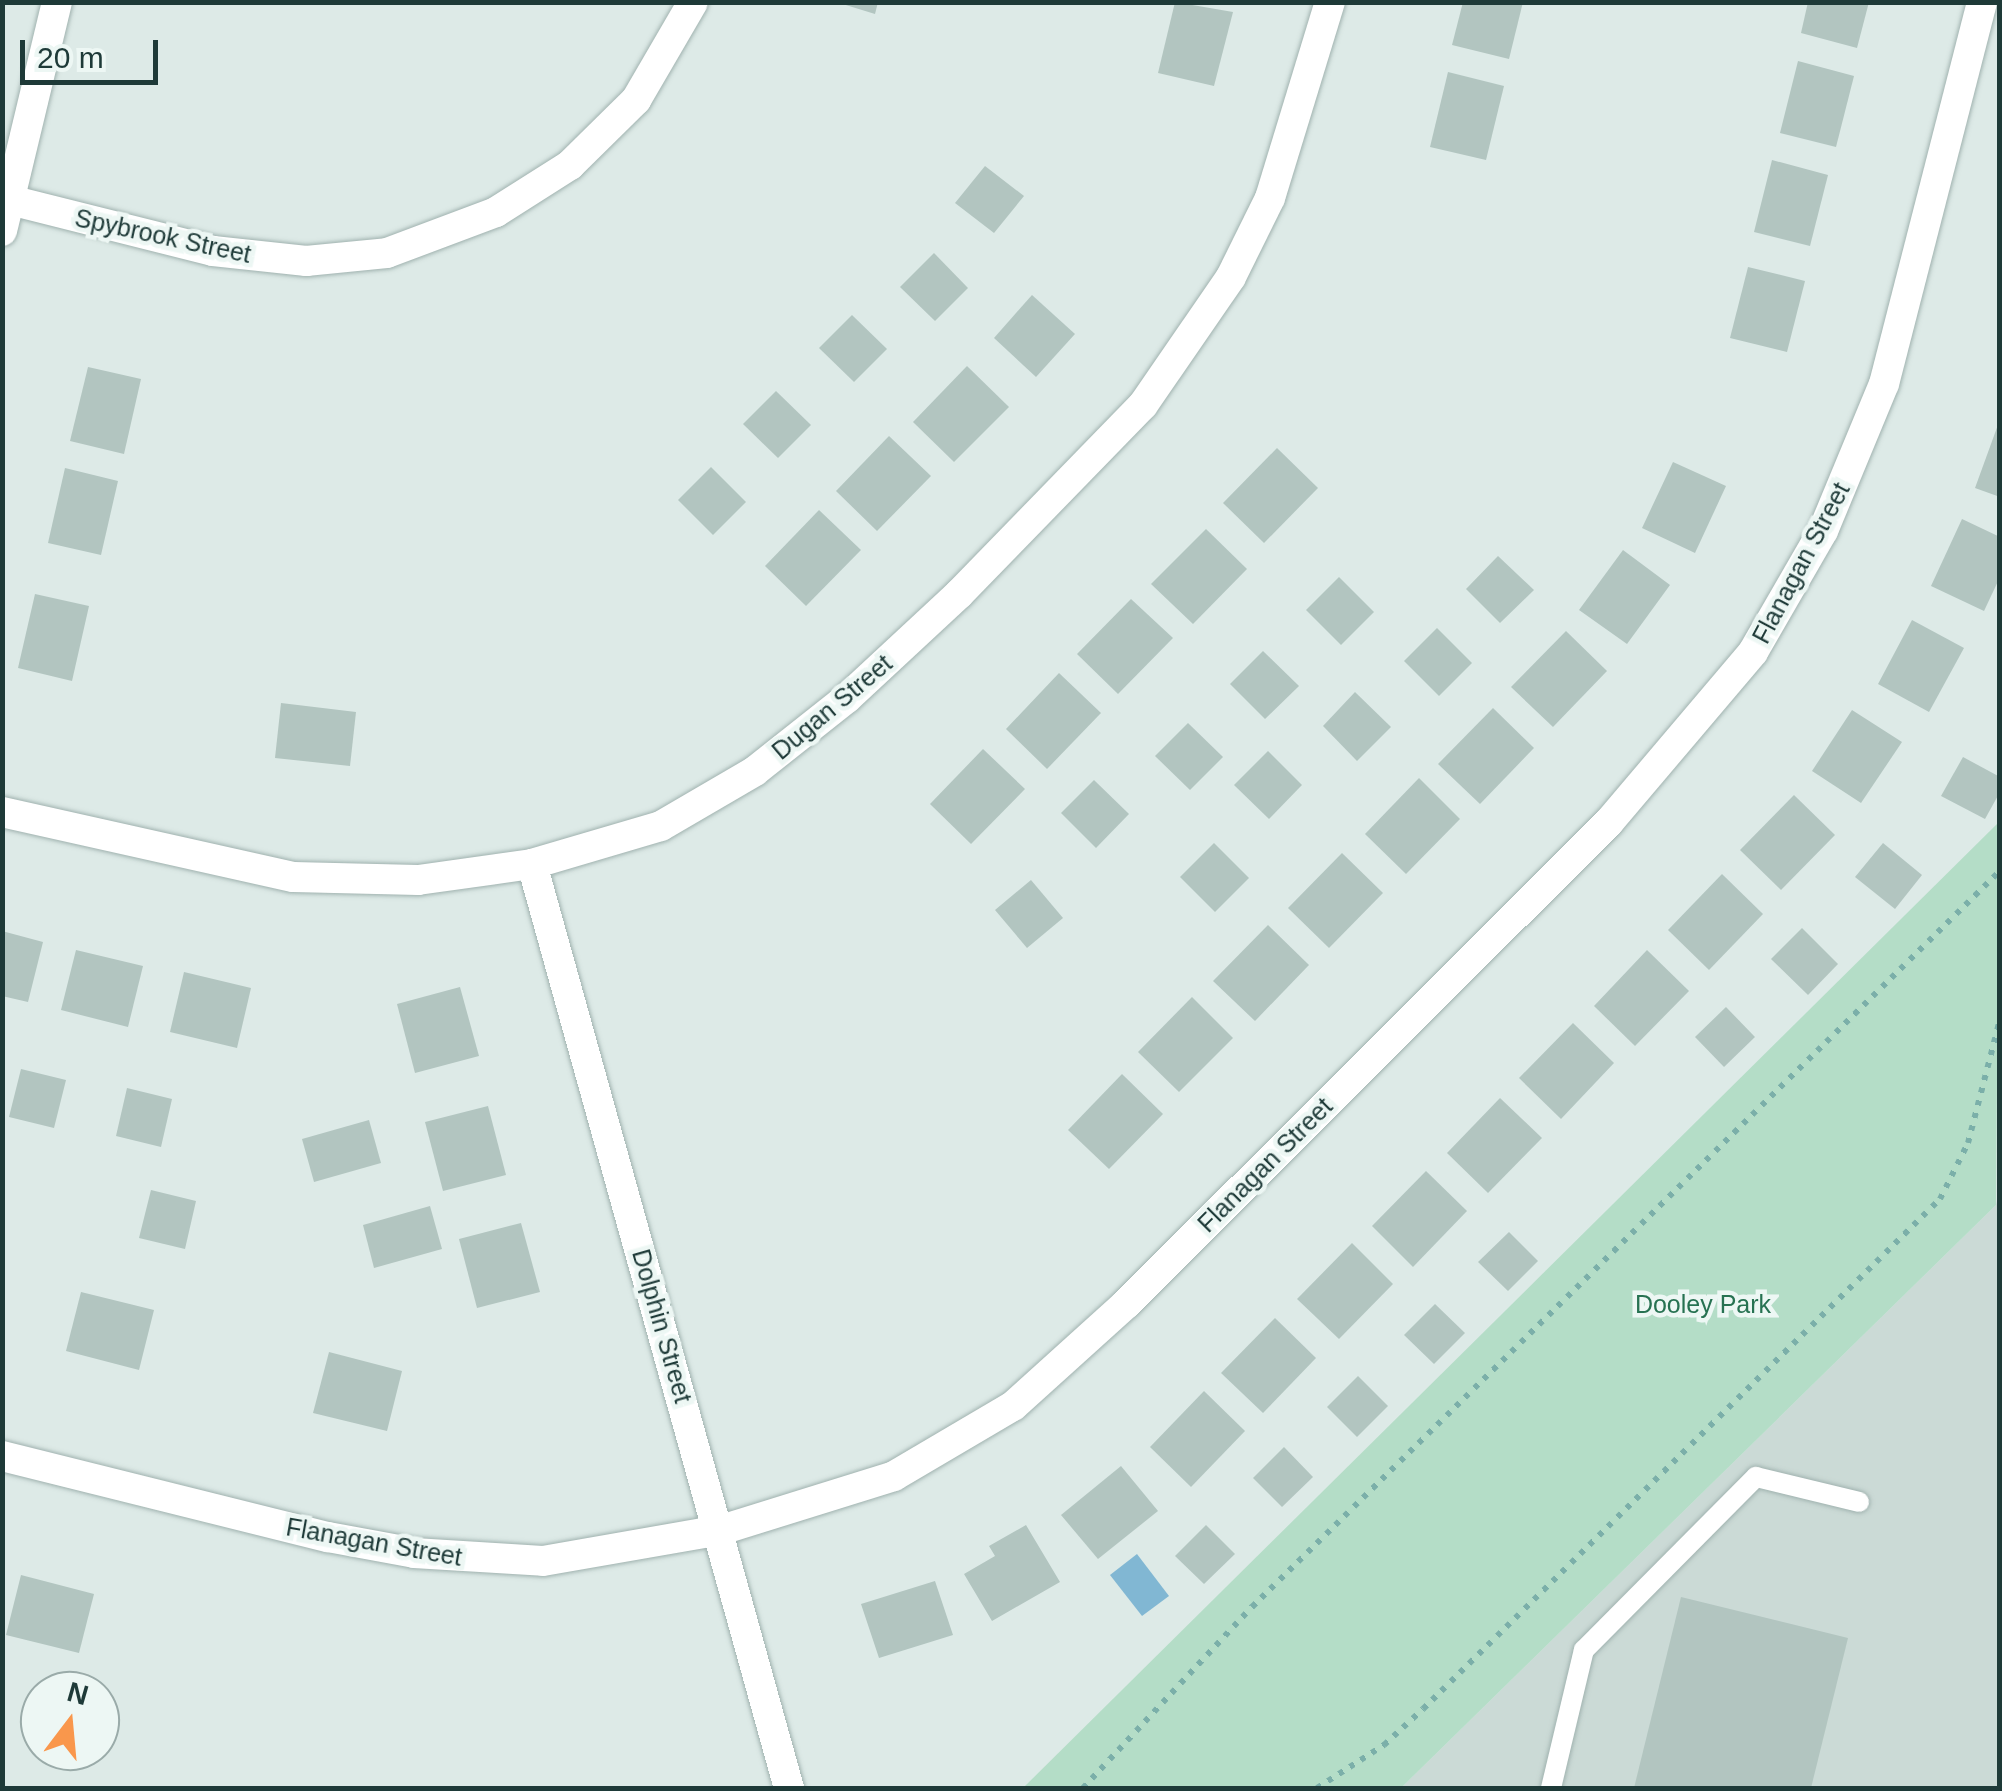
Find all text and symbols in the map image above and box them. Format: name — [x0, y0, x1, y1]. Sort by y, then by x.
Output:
scale bar — [25, 20, 162, 82]
text: 20 m — [37, 41, 104, 74]
street label: Spybrook Street — [72, 203, 254, 269]
street label: Flanagan Street — [1746, 477, 1856, 649]
street label: Dugan Street — [766, 648, 898, 766]
street label: Flanagan Street — [1191, 1091, 1339, 1239]
street label: Dolphin Street — [626, 1246, 698, 1406]
park label: Dooley Park — [1635, 1289, 1771, 1319]
street label: Flanagan Street — [284, 1512, 464, 1572]
north arrow — [20, 1671, 120, 1771]
text: N — [64, 1676, 92, 1711]

